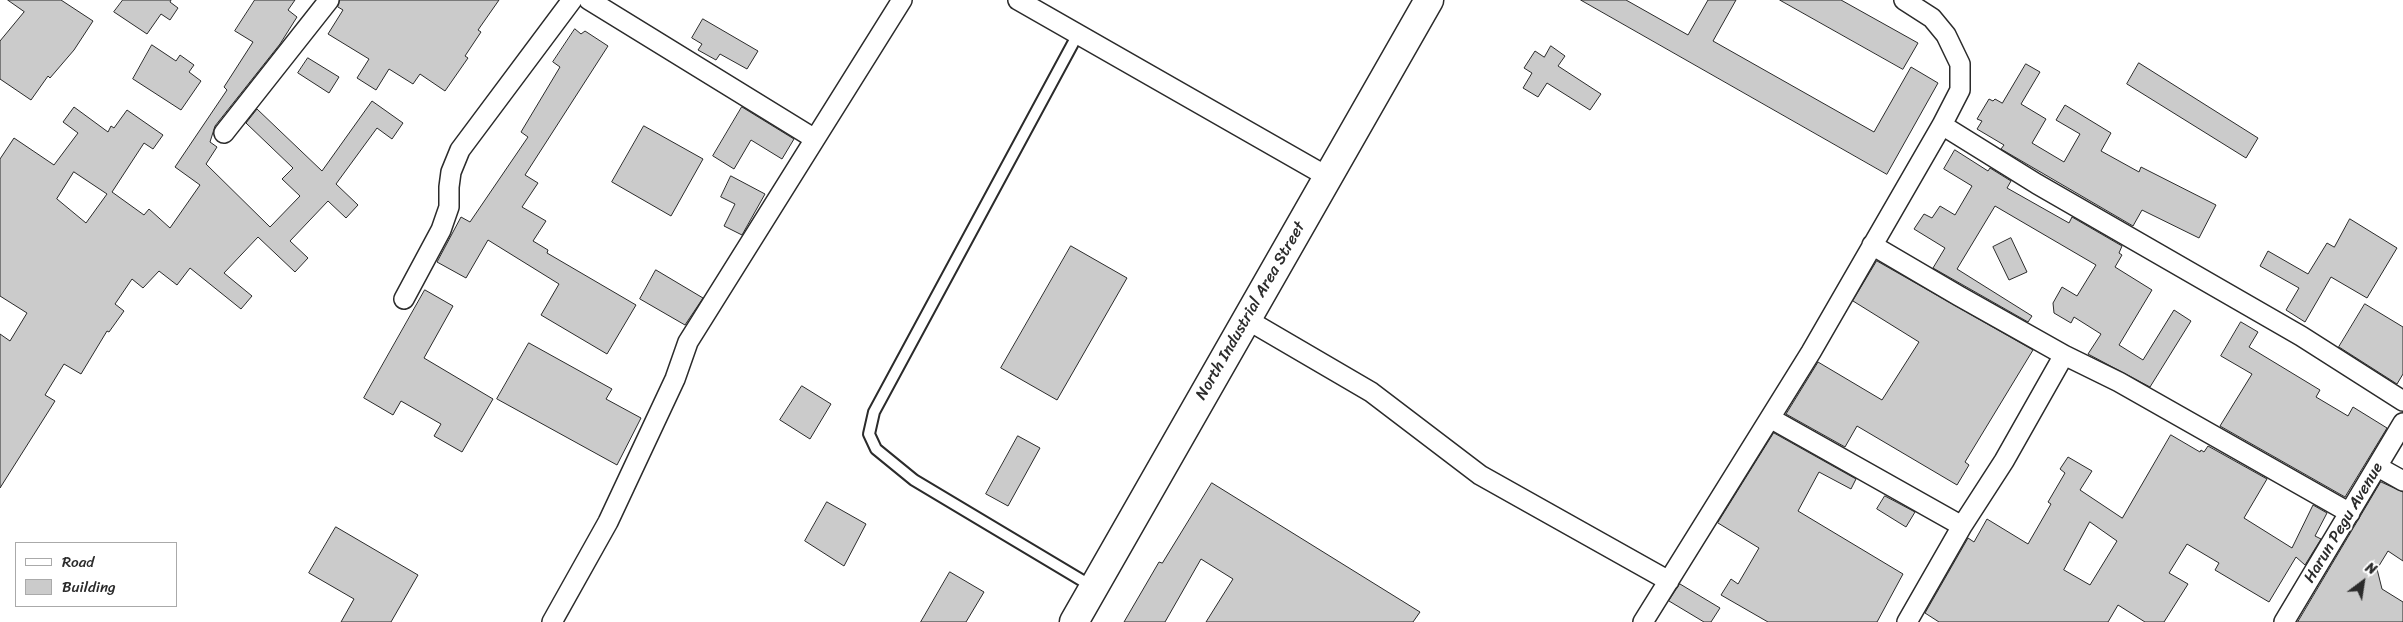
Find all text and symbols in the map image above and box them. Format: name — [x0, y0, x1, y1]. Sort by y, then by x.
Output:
street label: North Industrial Area Street — [1192, 219, 1310, 403]
street label: Harun Pegu Avenue — [2300, 459, 2388, 587]
legend — [15, 542, 178, 607]
text: Road — [62, 549, 94, 575]
text: N — [2360, 555, 2382, 582]
north arrow — [2338, 557, 2388, 607]
text: Building — [62, 574, 116, 600]

